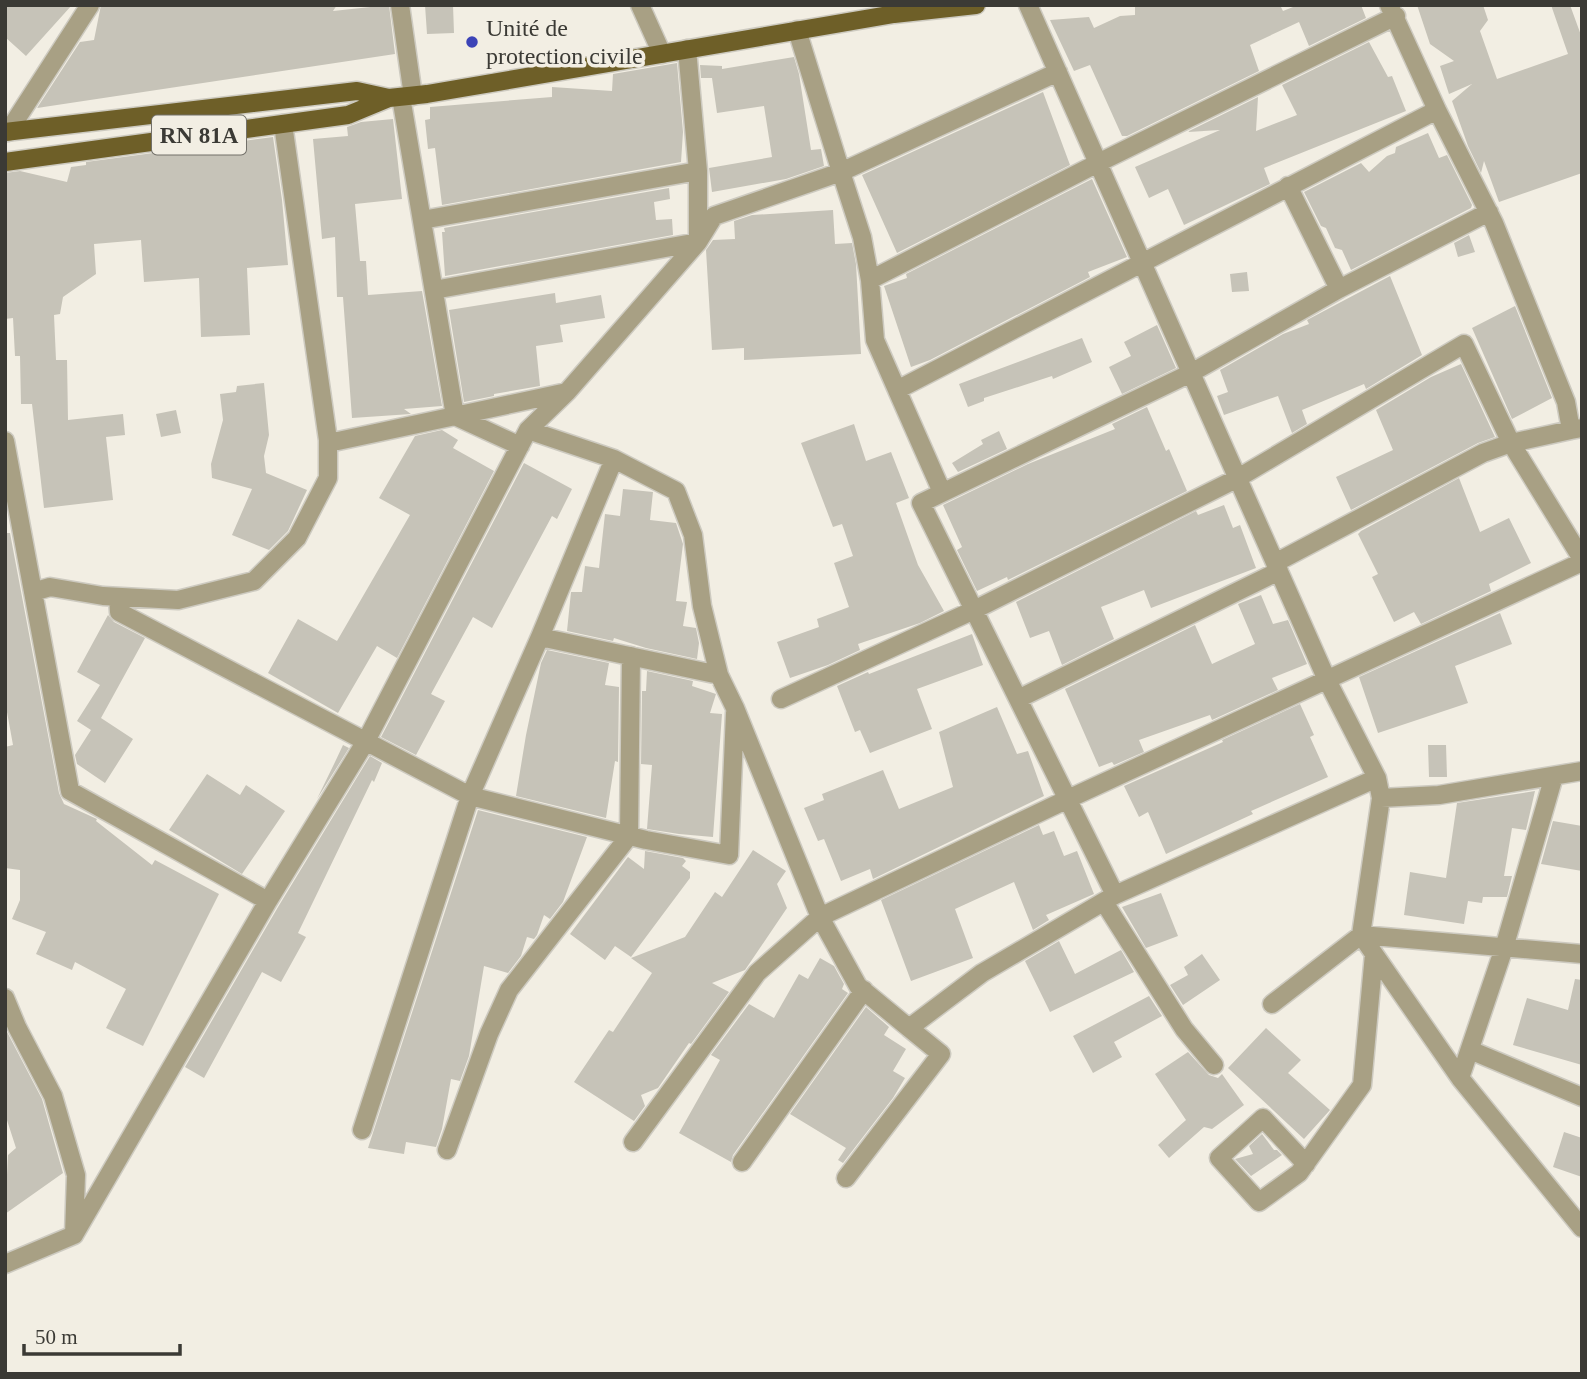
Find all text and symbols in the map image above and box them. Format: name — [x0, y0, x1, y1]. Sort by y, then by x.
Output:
place label: Unité de protection civile — [486, 15, 643, 69]
marker: Unité de protection civile — [464, 34, 480, 50]
road number: RN 81A — [152, 116, 246, 154]
scale bar — [24, 1312, 180, 1356]
text: 50 m — [35, 1325, 78, 1349]

